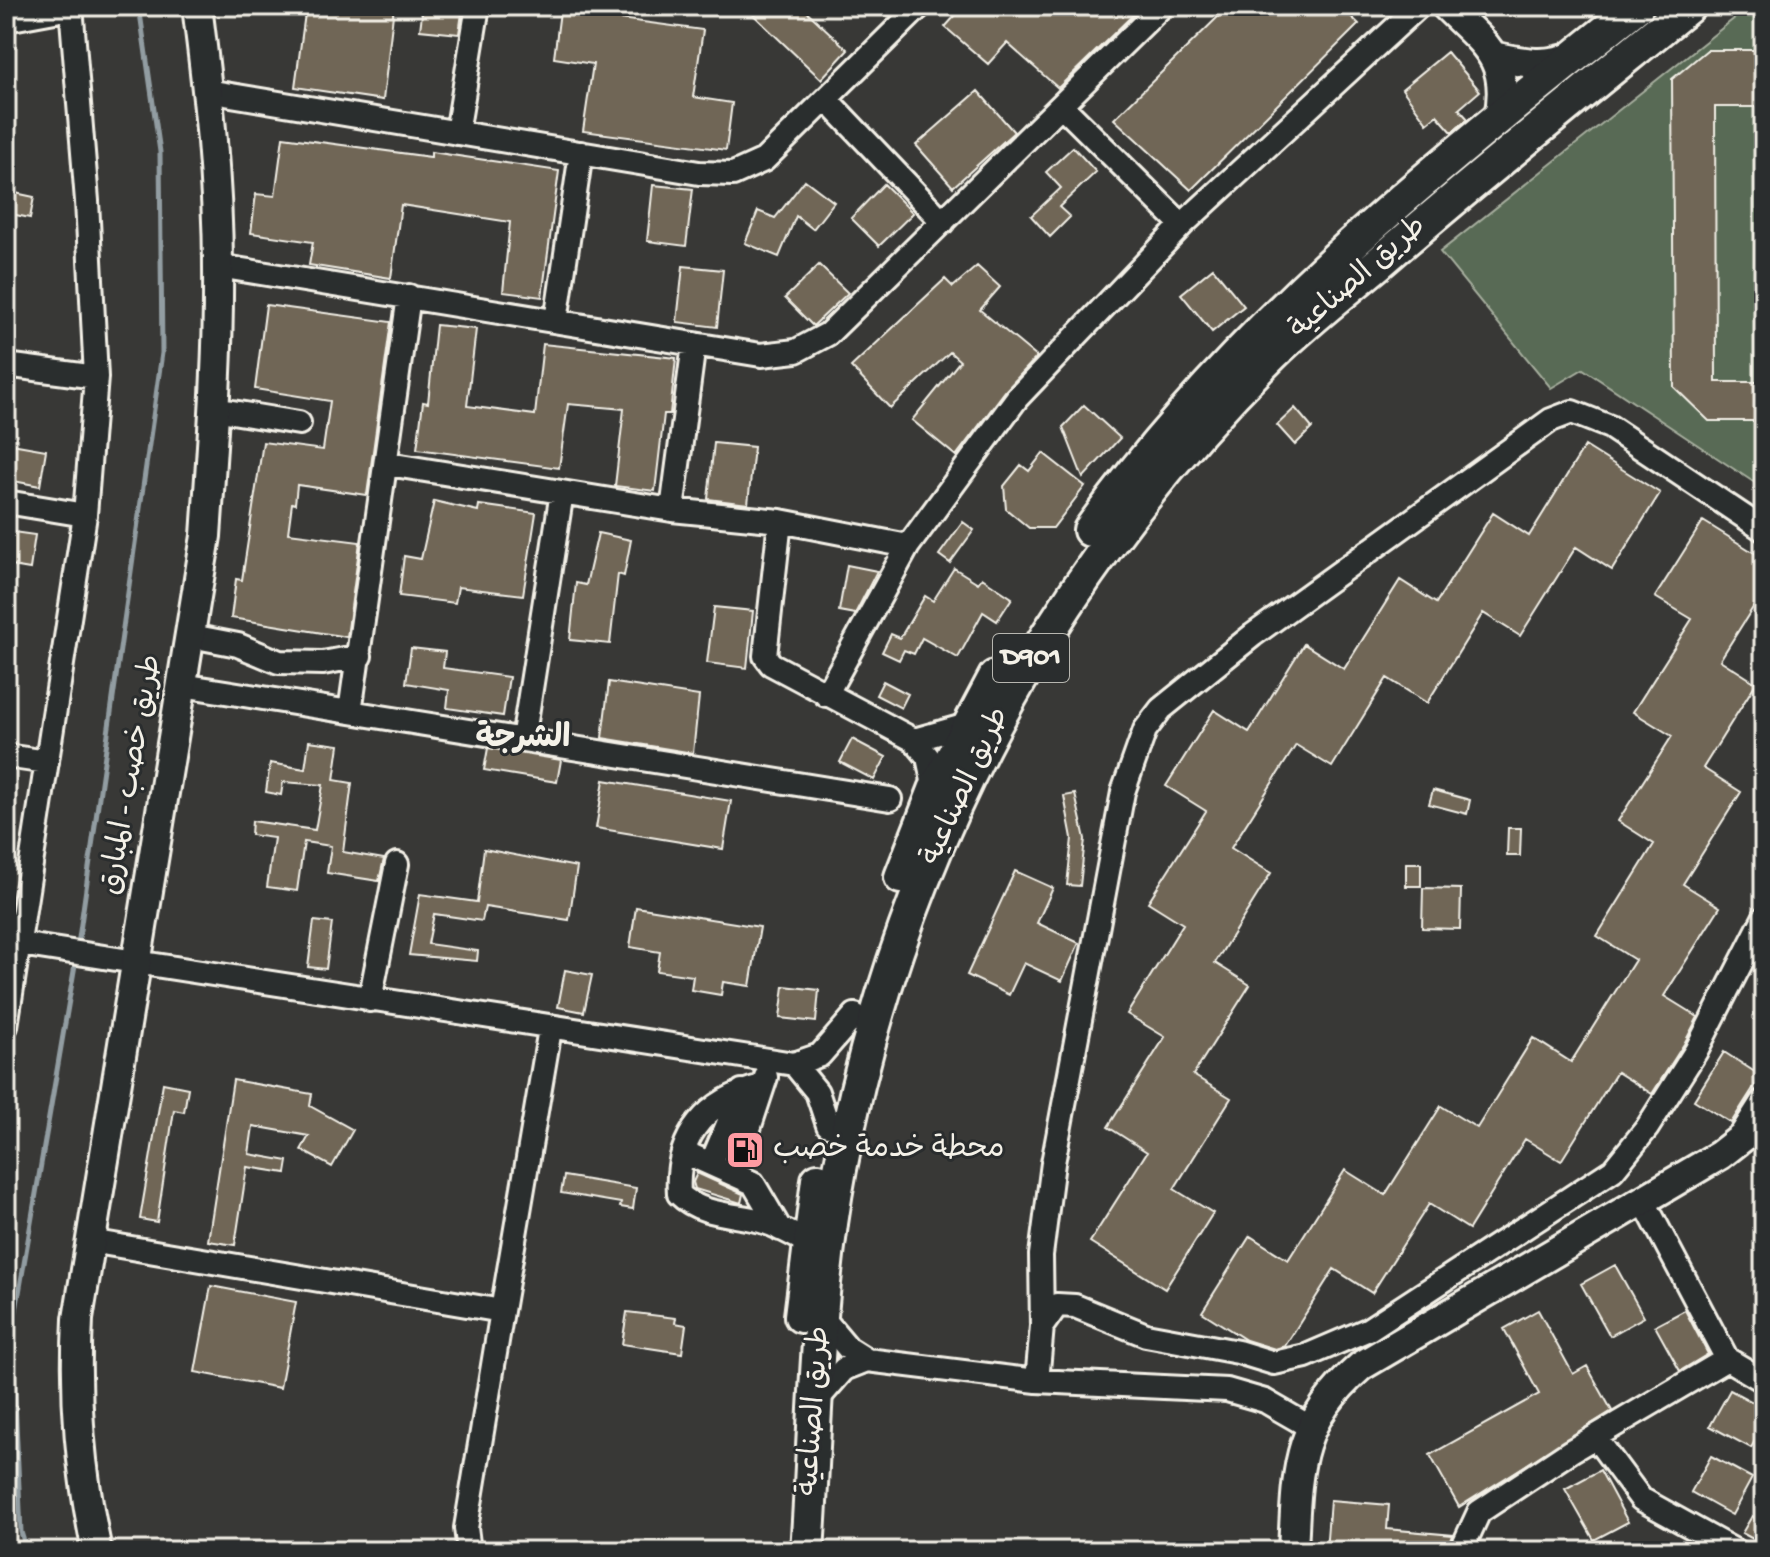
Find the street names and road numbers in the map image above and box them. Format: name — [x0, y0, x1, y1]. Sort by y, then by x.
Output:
street label: طريق الصناعية — [1283, 210, 1435, 348]
road number: D901 — [993, 634, 1069, 682]
street label: طريق خصب - المبارق — [95, 652, 171, 898]
street label: طريق الصناعية — [915, 703, 1019, 871]
street label: طريق الصناعية — [793, 1325, 839, 1497]

